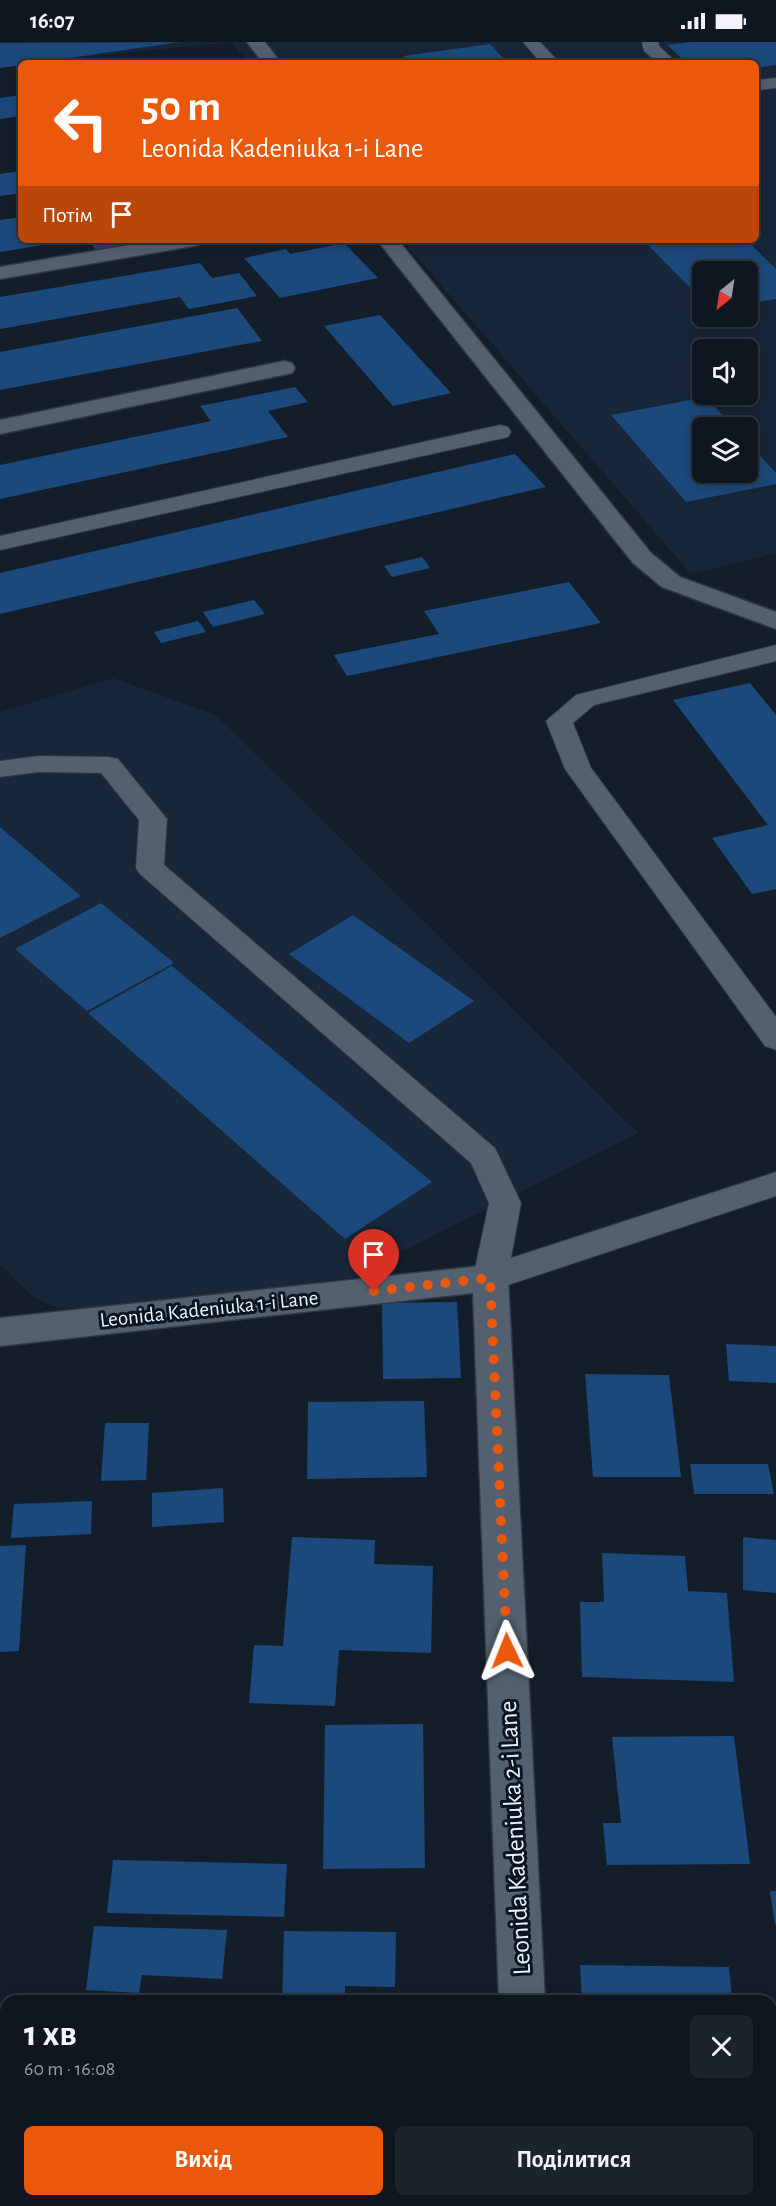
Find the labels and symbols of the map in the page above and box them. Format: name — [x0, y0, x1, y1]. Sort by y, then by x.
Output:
north arrow — [692, 261, 758, 327]
pin — [348, 1229, 399, 1291]
street label: Leonida Kadeniuka 1-i Lane — [99, 1287, 319, 1331]
position arrow — [475, 1619, 539, 1683]
street label: Leonida Kadeniuka 2-i Lane — [495, 1700, 535, 1976]

